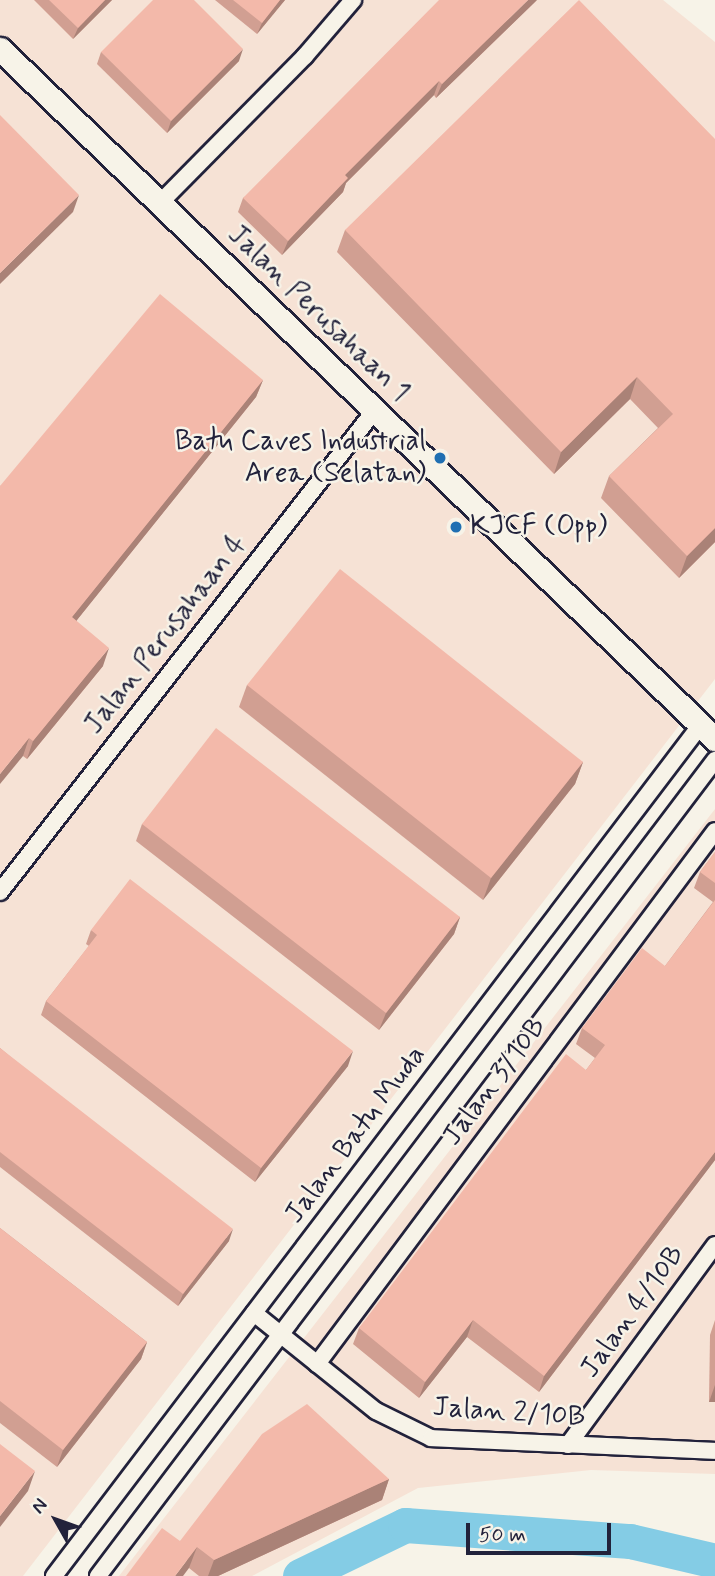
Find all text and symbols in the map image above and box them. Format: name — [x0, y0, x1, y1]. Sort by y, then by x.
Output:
street label: Jalan Perusahaan 1 — [222, 220, 414, 408]
place label: Batu Caves Industrial Area (Selatan) — [171, 425, 426, 491]
marker: Batu Caves Industrial Area (Selatan) — [432, 450, 448, 466]
place label: KJCF (Opp) — [470, 510, 607, 544]
marker: KJCF (Opp) — [448, 519, 464, 535]
street label: Jalan Perusahaan 4 — [79, 530, 253, 740]
street label: Jalan 3/10B — [436, 1011, 554, 1153]
street label: Jalan Batu Muda — [279, 1041, 433, 1229]
street label: Jalan 4/10B — [574, 1239, 692, 1385]
street label: Jalan 2/10B — [432, 1391, 586, 1435]
north arrow — [21, 1485, 91, 1555]
text: N — [26, 1493, 53, 1519]
scale bar — [470, 1510, 615, 1554]
text: 50 m — [479, 1521, 526, 1549]

